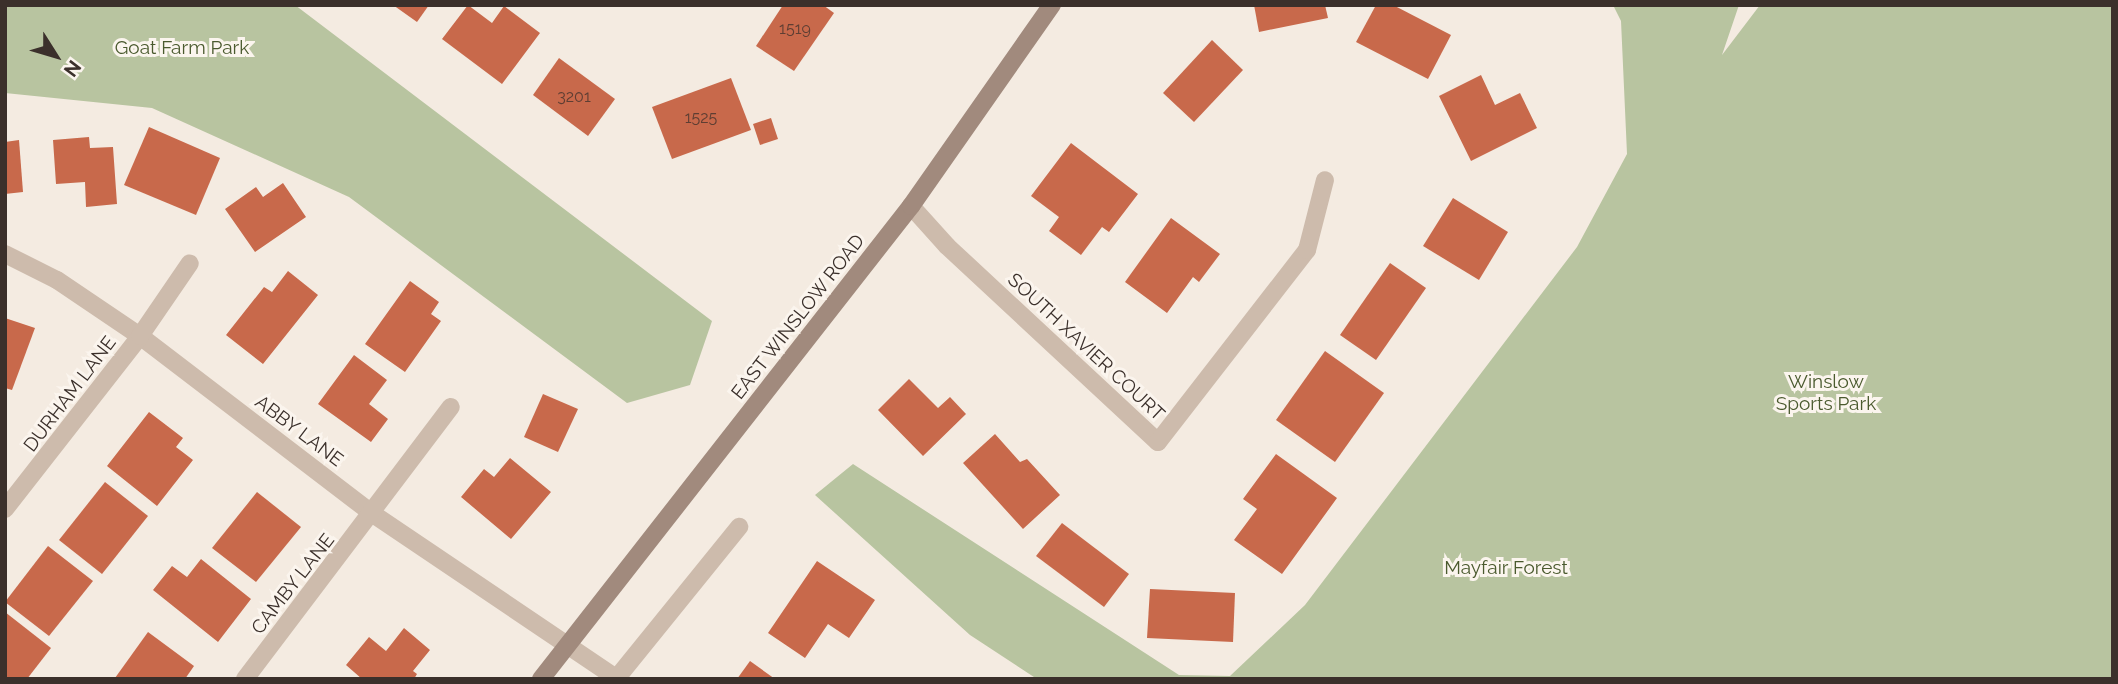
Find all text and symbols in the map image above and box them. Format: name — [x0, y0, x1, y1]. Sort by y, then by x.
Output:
house number: 1519 — [779, 19, 811, 39]
north arrow — [21, 21, 91, 91]
park label: Goat Farm Park — [115, 37, 249, 59]
text: N — [60, 56, 86, 81]
house number: 3201 — [557, 87, 591, 107]
house number: 1525 — [685, 108, 717, 128]
street label: EAST WINSLOW ROAD — [726, 229, 870, 405]
street label: SOUTH XAVIER COURT — [1003, 268, 1169, 426]
street label: DURHAM LANE — [19, 332, 121, 456]
park label: Winslow Sports Park — [1776, 371, 1876, 415]
street label: ABBY LANE — [250, 390, 348, 472]
street label: CAMBY LANE — [247, 529, 339, 639]
park label: Mayfair Forest — [1444, 557, 1568, 579]

